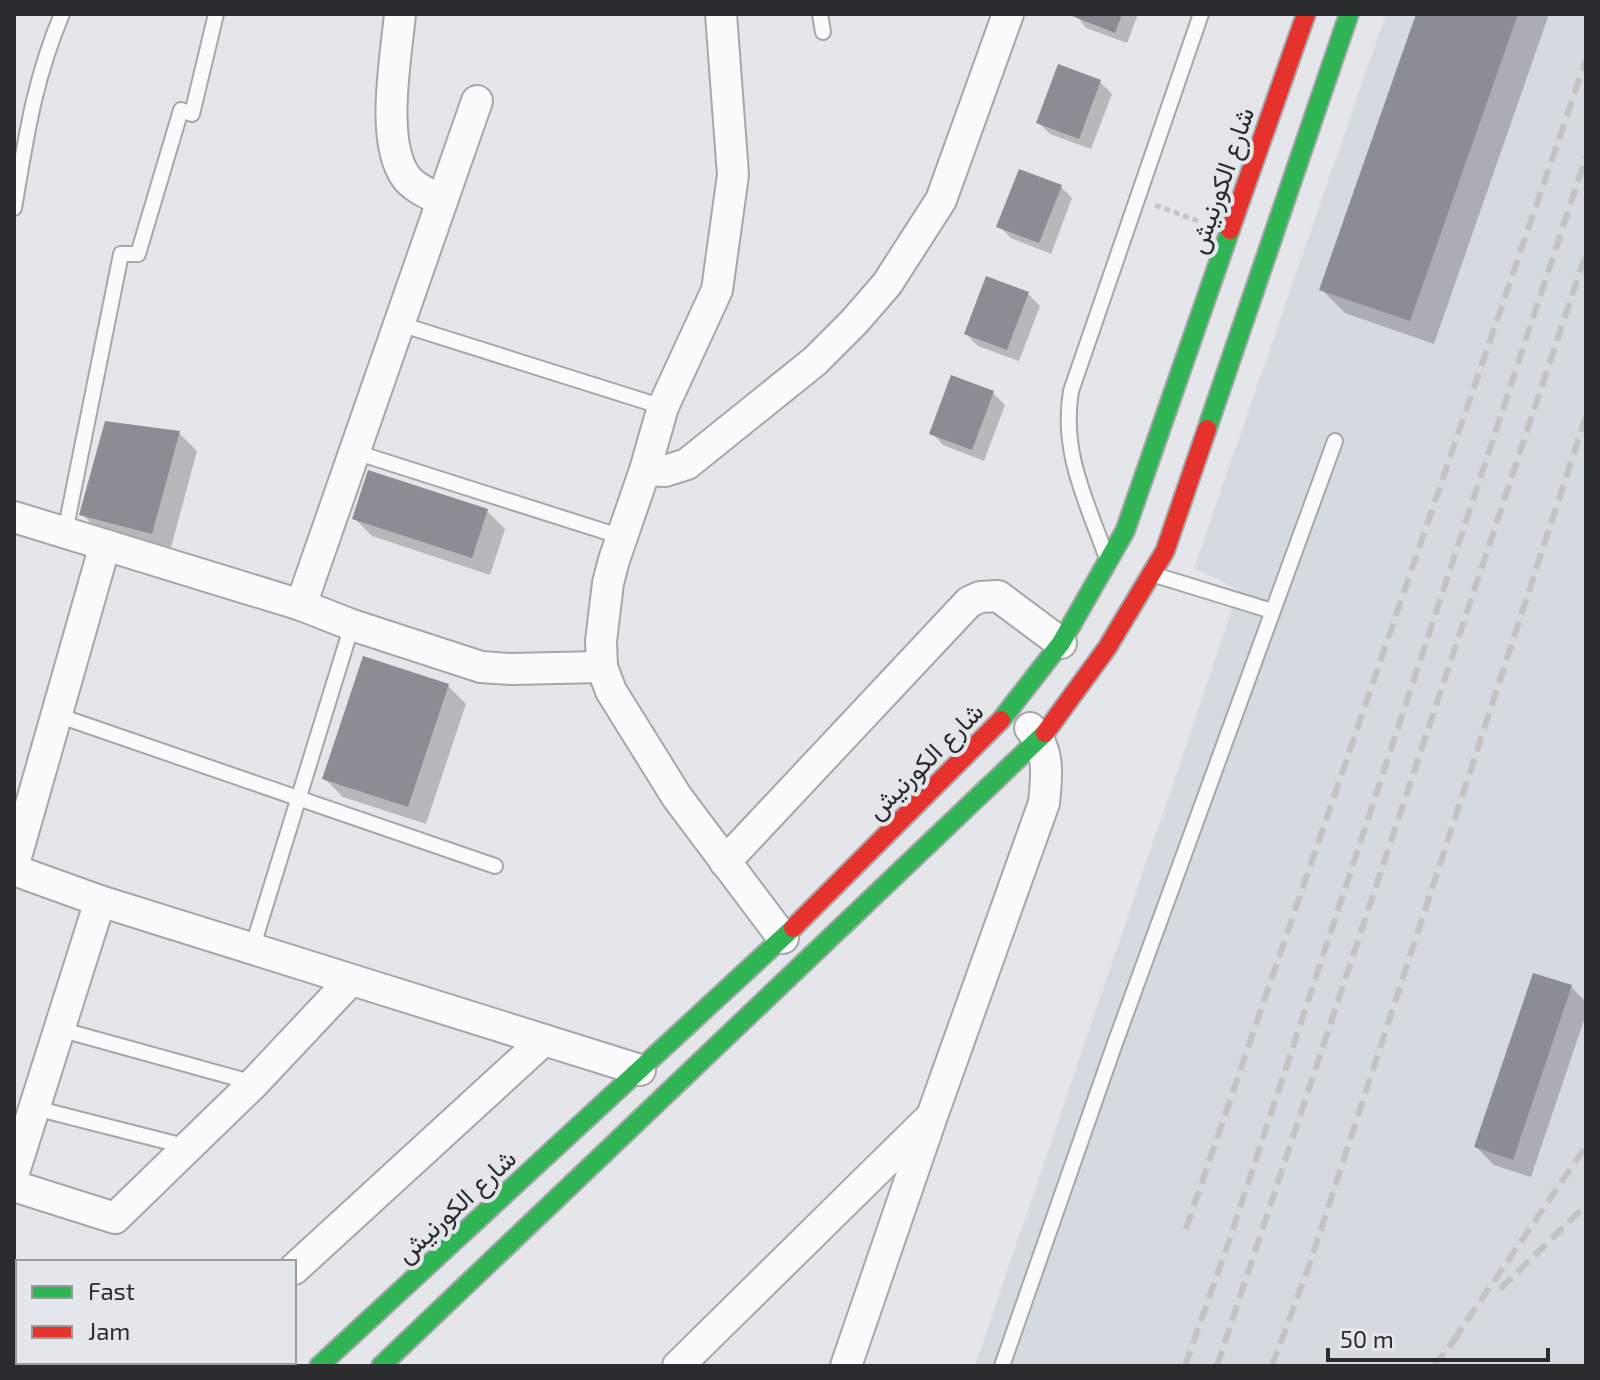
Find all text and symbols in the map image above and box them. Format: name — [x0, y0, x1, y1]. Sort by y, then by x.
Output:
street label: شارع الكورنيش — [1181, 103, 1263, 258]
street label: شارع الكورنيش — [859, 695, 992, 828]
street label: شارع الكورنيش — [389, 1142, 524, 1271]
legend — [16, 1260, 296, 1364]
text: Fast — [88, 1276, 135, 1305]
scale bar — [1328, 1312, 1548, 1362]
text: Jam — [88, 1316, 130, 1345]
text: 50 m — [1340, 1324, 1394, 1353]

